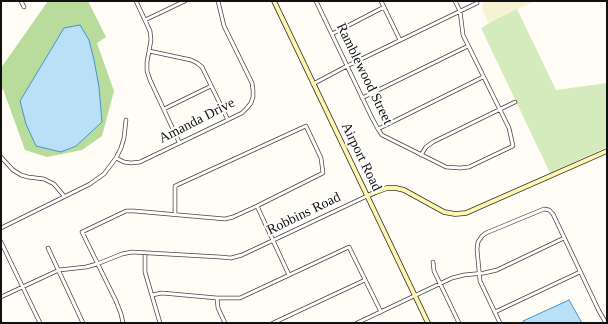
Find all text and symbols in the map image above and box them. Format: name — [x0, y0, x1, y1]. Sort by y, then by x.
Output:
street label: Ramblewood Street — [332, 21, 396, 127]
street label: Amanda Drive — [156, 95, 238, 147]
street label: Airport Road — [337, 120, 385, 194]
street label: Robbins Road — [264, 189, 344, 239]

